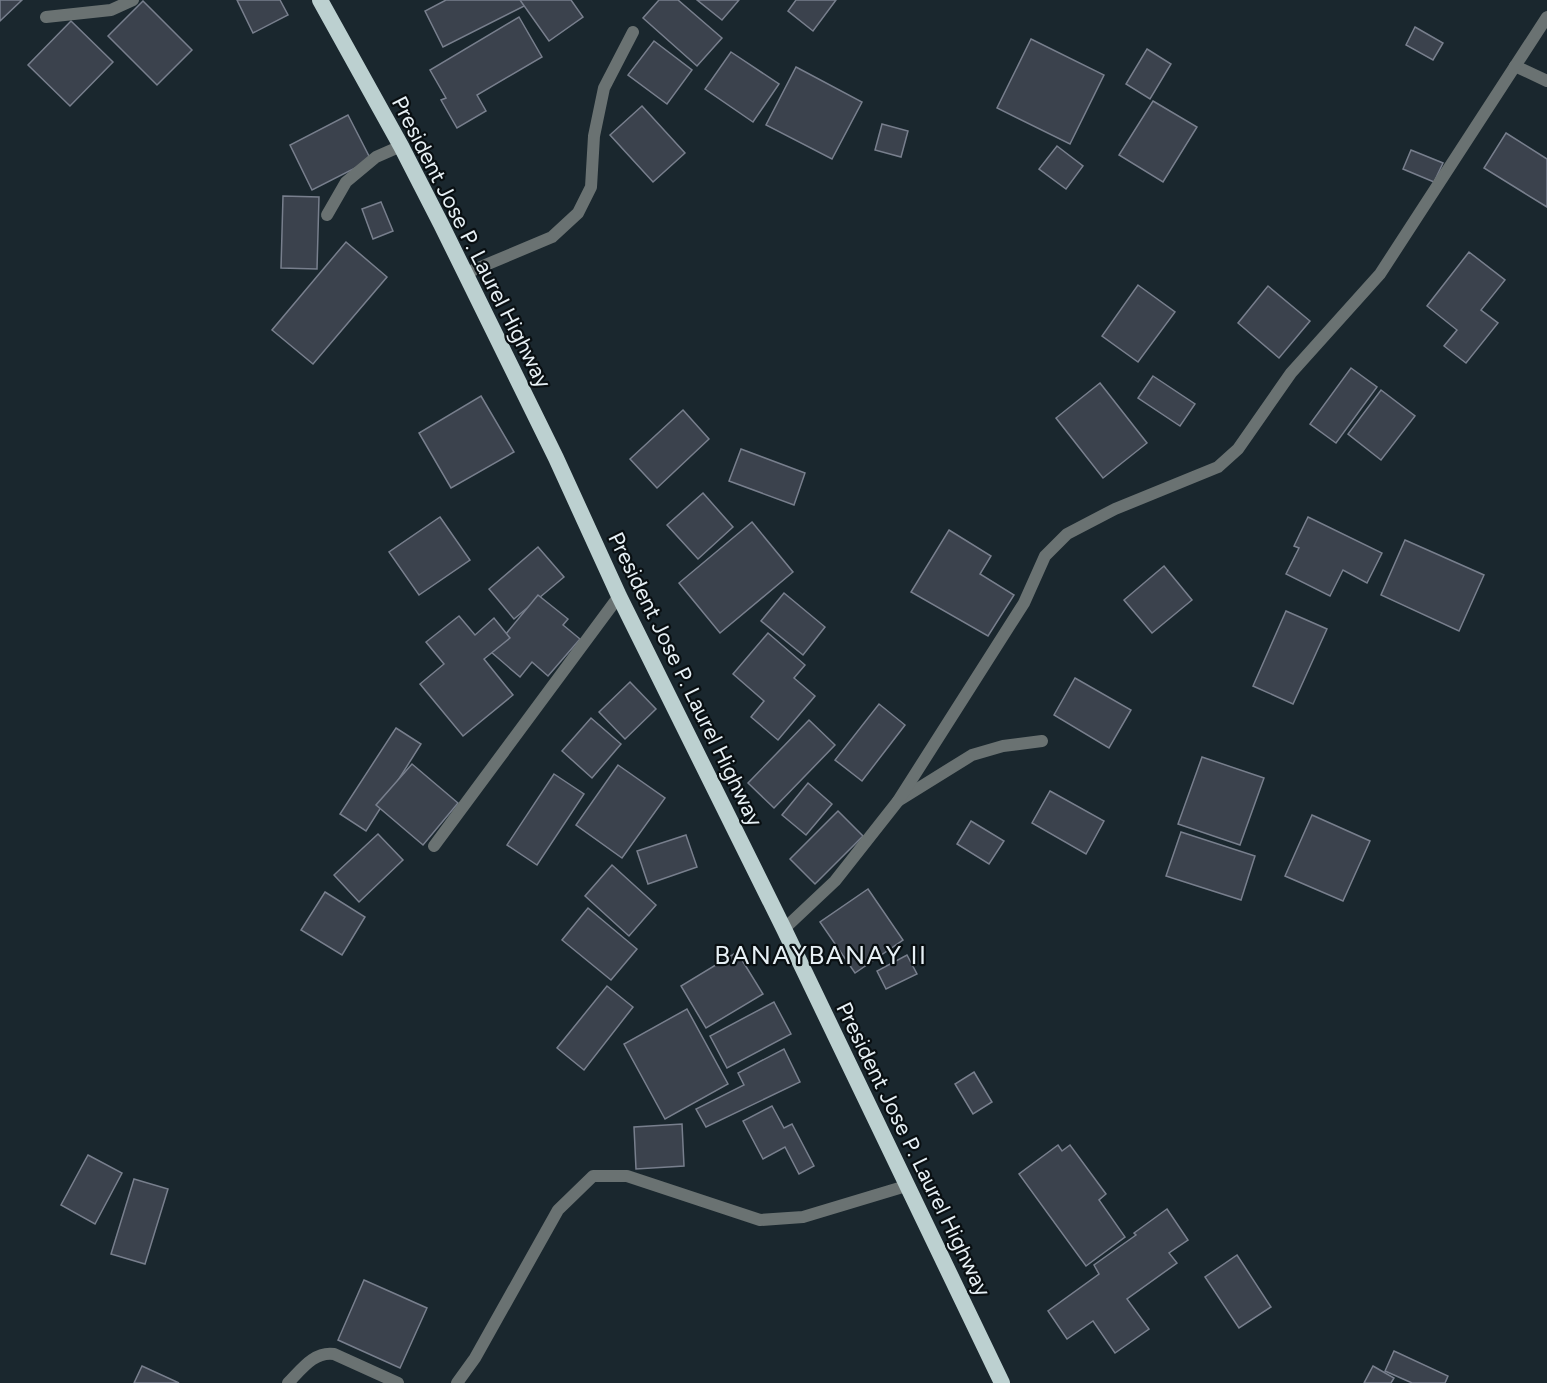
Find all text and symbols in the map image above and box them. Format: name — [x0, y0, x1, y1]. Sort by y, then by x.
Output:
street label: President Jose P. Laurel Highway — [386, 92, 557, 393]
street label: President Jose P. Laurel Highway — [602, 528, 769, 831]
district label: BANAYBANAY II — [714, 939, 928, 971]
street label: President Jose P. Laurel Highway — [830, 998, 997, 1301]

